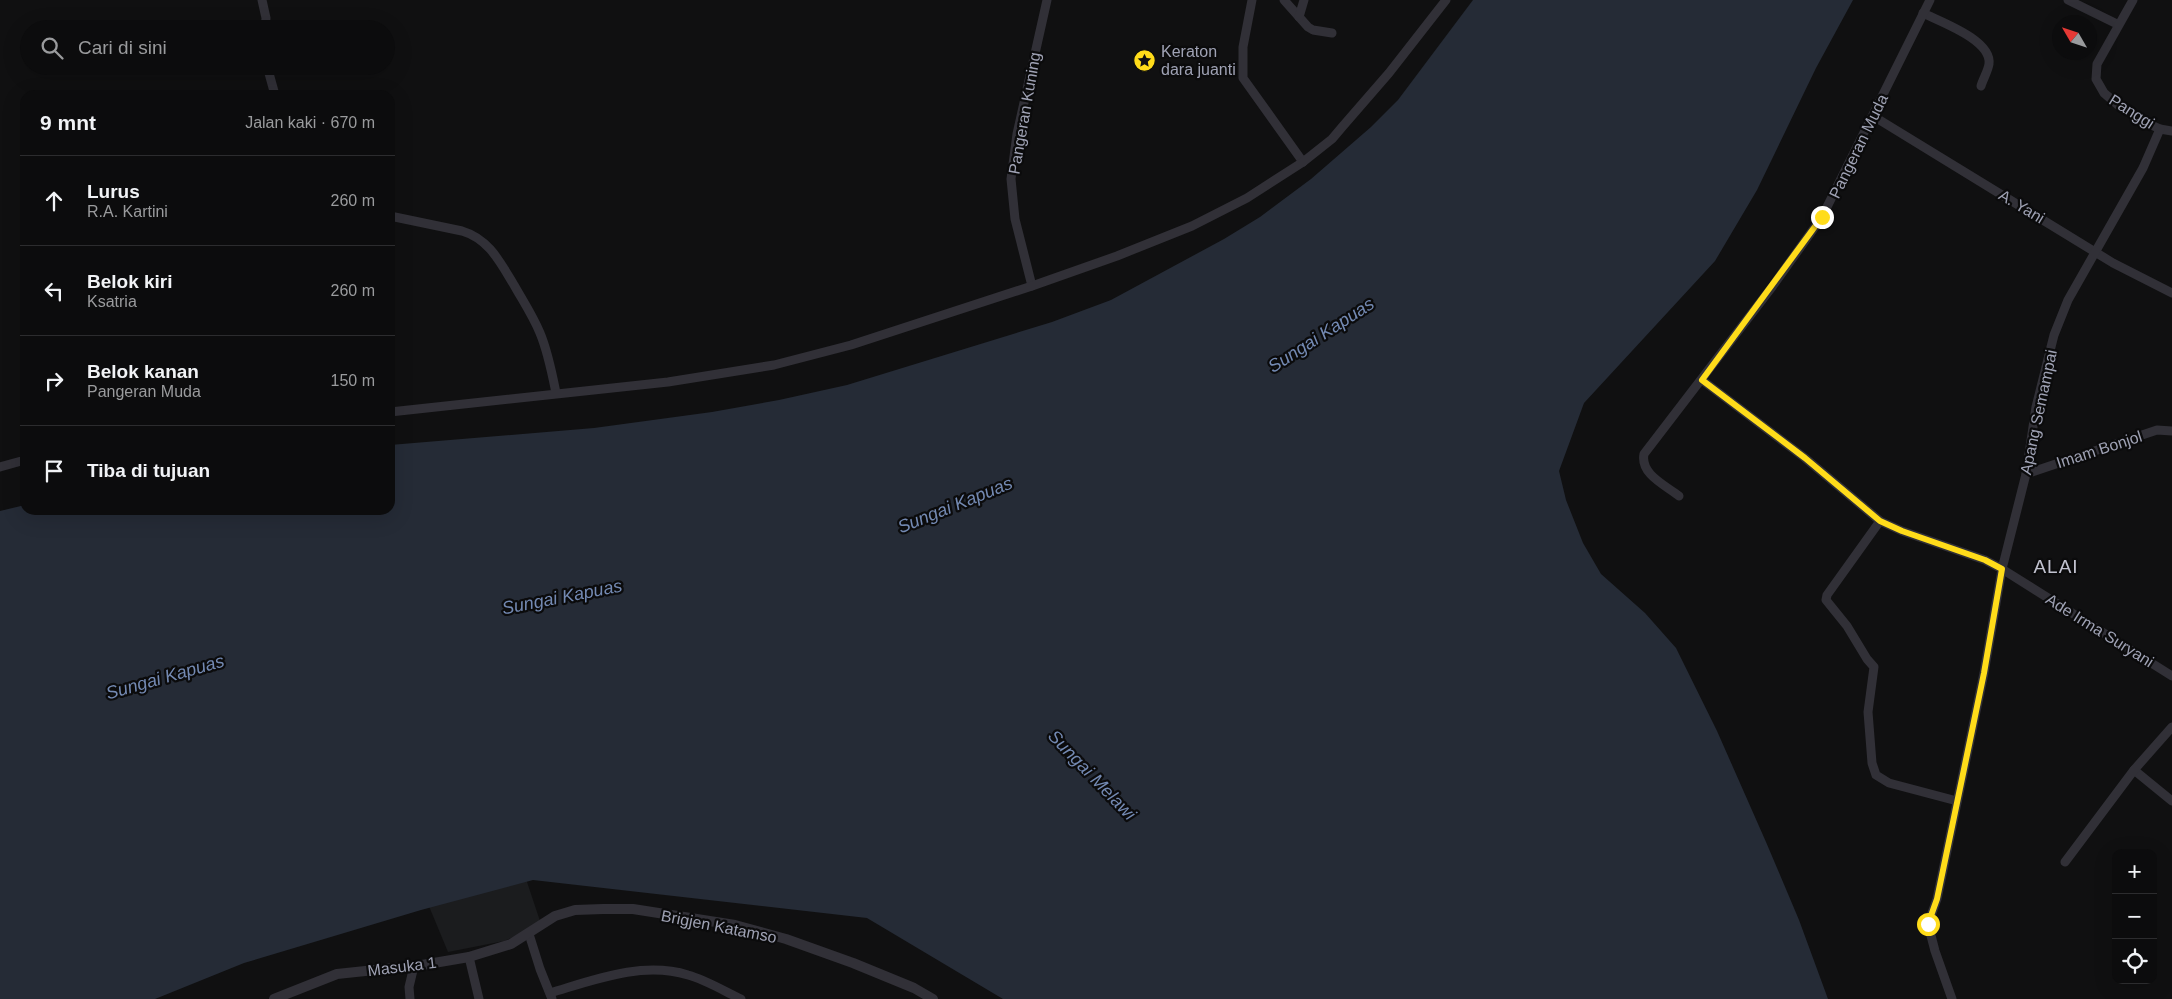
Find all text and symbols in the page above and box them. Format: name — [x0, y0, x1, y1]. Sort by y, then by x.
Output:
north arrow — [2052, 15, 2097, 60]
search box — [20, 20, 395, 75]
icon: search — [38, 34, 66, 62]
text: Cari di sini — [78, 37, 167, 58]
place label: Keraton dara juanti — [1161, 43, 1236, 78]
place icon: Keraton dara juanti — [1133, 48, 1157, 72]
street label: Pangeran Kuning — [1005, 51, 1044, 175]
street label: Pangeran Muda — [1826, 91, 1891, 201]
street label: Panggi — [2106, 91, 2157, 132]
text: 9 mnt — [40, 111, 96, 134]
text: Jalan kaki · 670 m — [245, 114, 375, 131]
text: Lurus — [87, 181, 140, 202]
street label: A. Yani — [1996, 186, 2048, 227]
icon: ahead — [40, 187, 68, 215]
text: 260 m — [331, 192, 375, 209]
text: R.A. Kartini — [87, 203, 168, 220]
route end — [1811, 206, 1834, 229]
text: Belok kiri — [87, 271, 173, 292]
icon: left — [40, 277, 68, 305]
text: 260 m — [331, 282, 375, 299]
text: Ksatria — [87, 293, 137, 310]
water label: Sungai Kapuas — [1264, 293, 1378, 377]
street label: Apang Semampai — [2017, 348, 2060, 476]
text: Belok kanan — [87, 361, 199, 382]
icon: right — [40, 367, 68, 395]
text: 150 m — [331, 372, 375, 389]
text: Pangeran Muda — [87, 383, 201, 400]
street label: Imam Bonjol — [2054, 428, 2144, 471]
icon: arrive — [40, 457, 68, 485]
text: Tiba di tujuan — [87, 460, 210, 481]
water label: Sungai Kapuas — [895, 473, 1015, 537]
district label: ALAI — [2033, 556, 2079, 577]
water label: Sungai Kapuas — [500, 576, 624, 618]
street label: Ade Irma Suryani — [2043, 590, 2157, 670]
water label: Sungai Kapuas — [104, 651, 226, 703]
water label: Sungai Melawi — [1044, 726, 1141, 825]
map controls — [2112, 849, 2157, 984]
button: + — [2112, 849, 2157, 894]
button: − — [2112, 894, 2157, 939]
street label: Brigjen Katamso — [660, 907, 778, 946]
route start — [1917, 913, 1940, 936]
button: locate — [2112, 939, 2157, 984]
street label: Masuka 1 — [367, 954, 438, 979]

